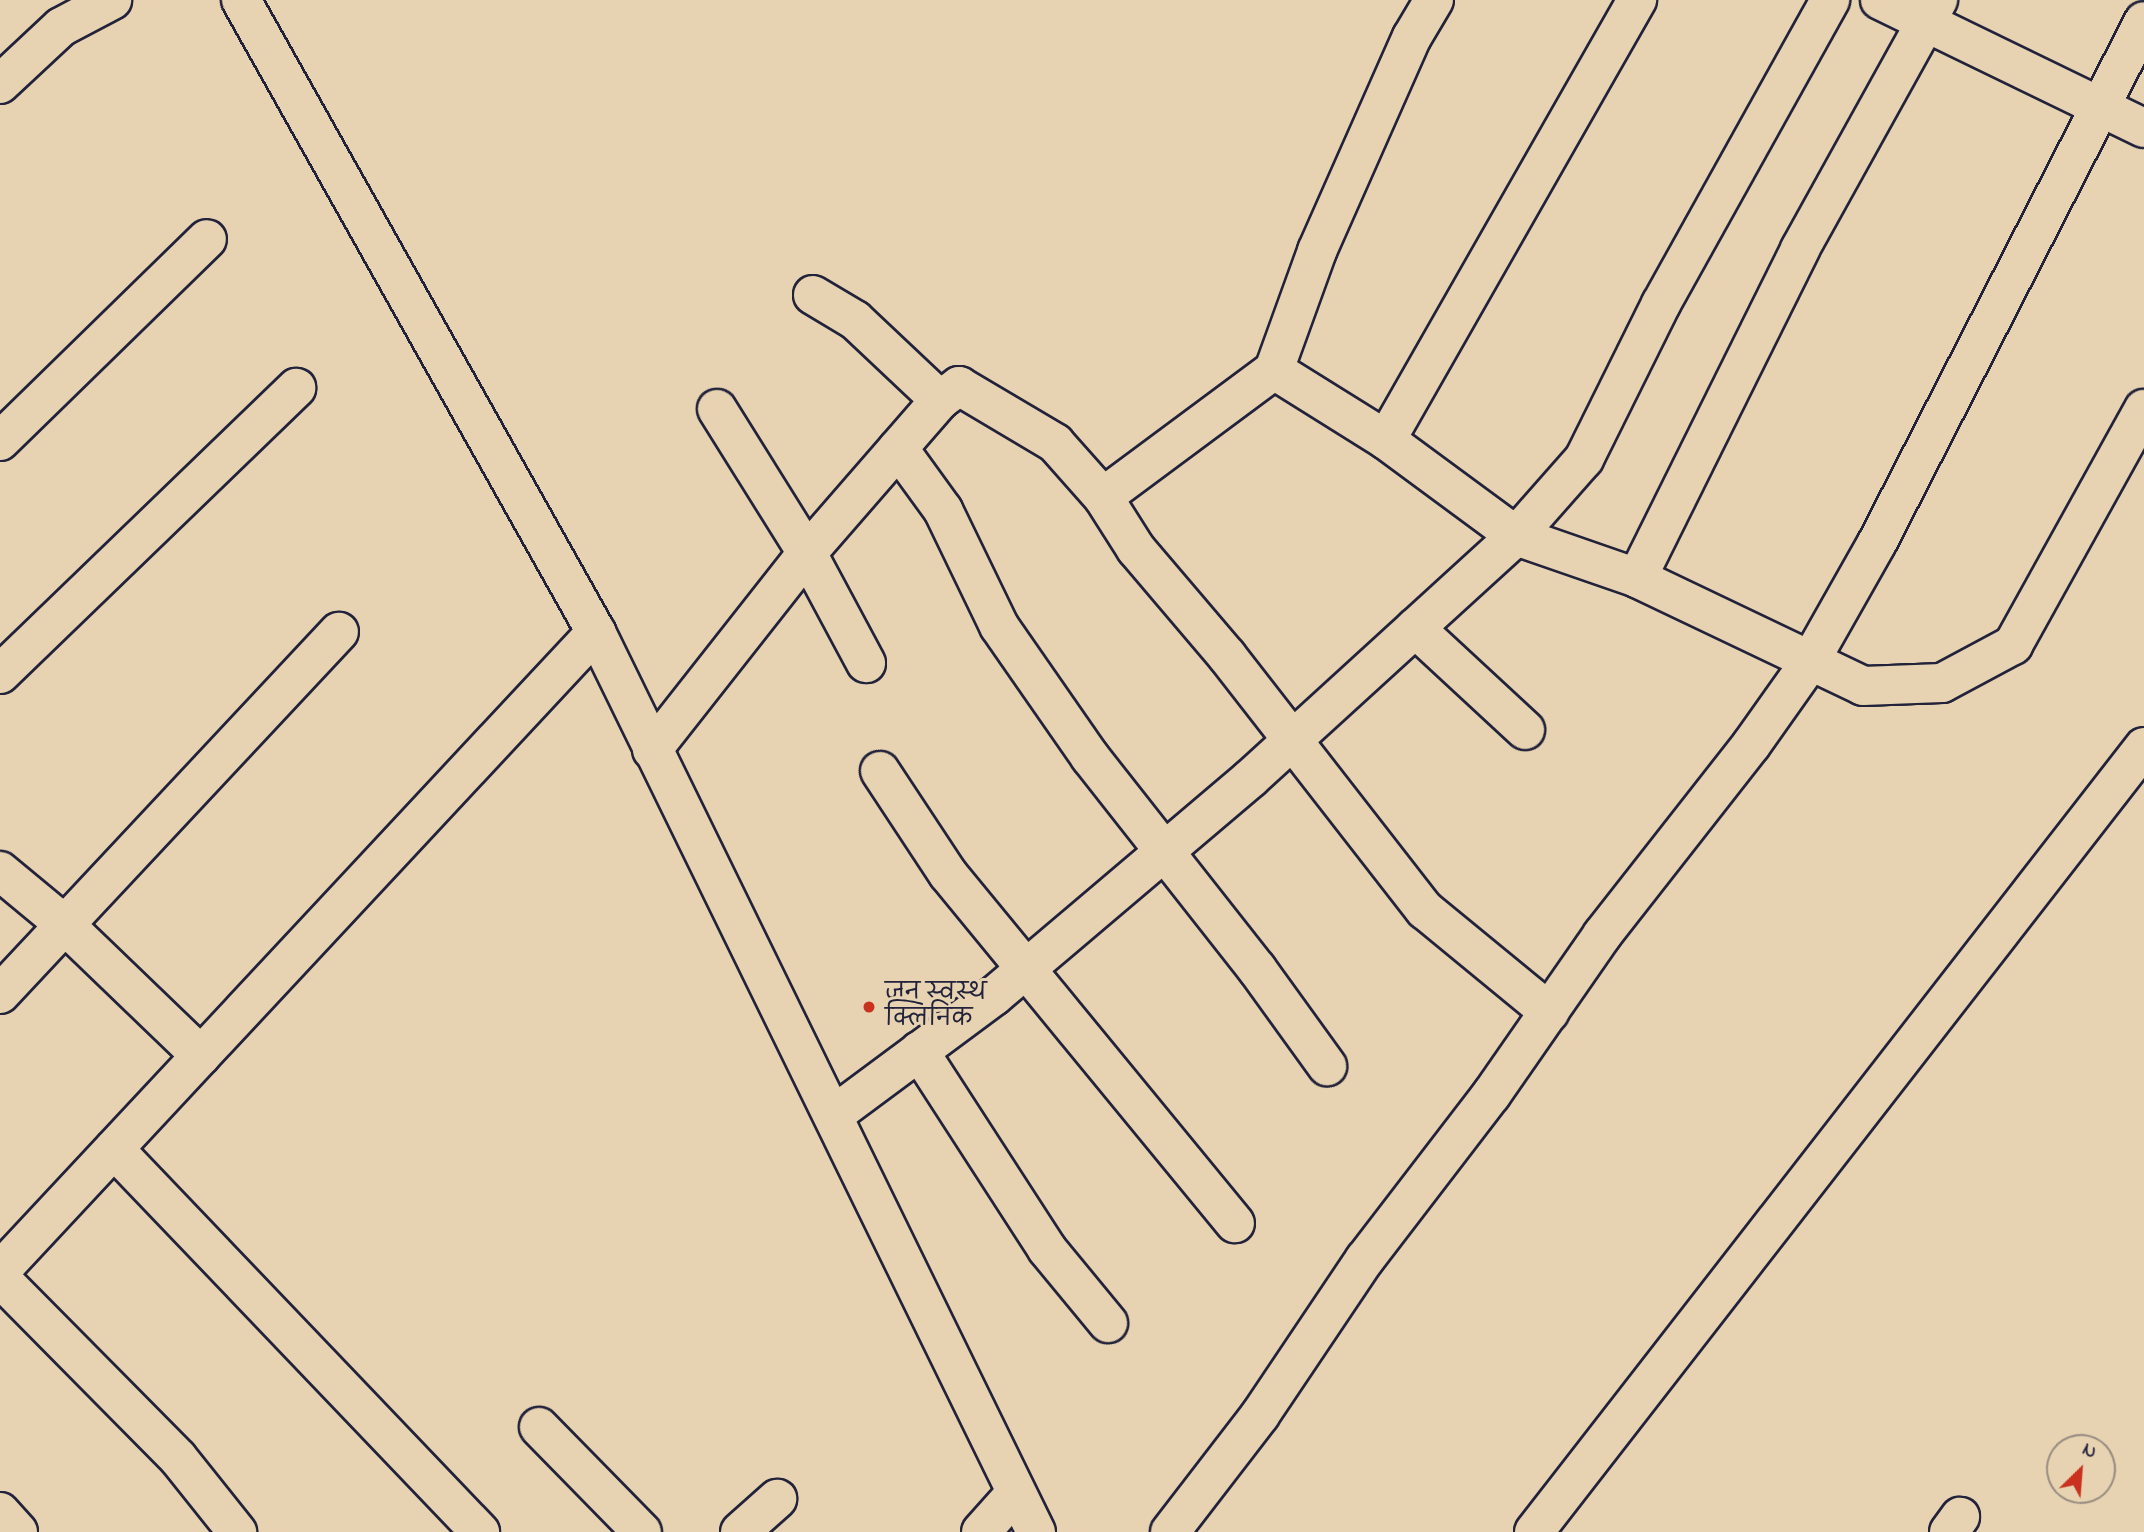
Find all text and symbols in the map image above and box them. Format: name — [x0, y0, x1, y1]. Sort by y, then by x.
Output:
place label: जन स्वस्थ क्लिनिक — [885, 980, 987, 1034]
marker: जन स्वस्थ क्लिनिक — [859, 997, 879, 1017]
north arrow — [2046, 1434, 2116, 1504]
text: N — [2078, 1436, 2101, 1466]

